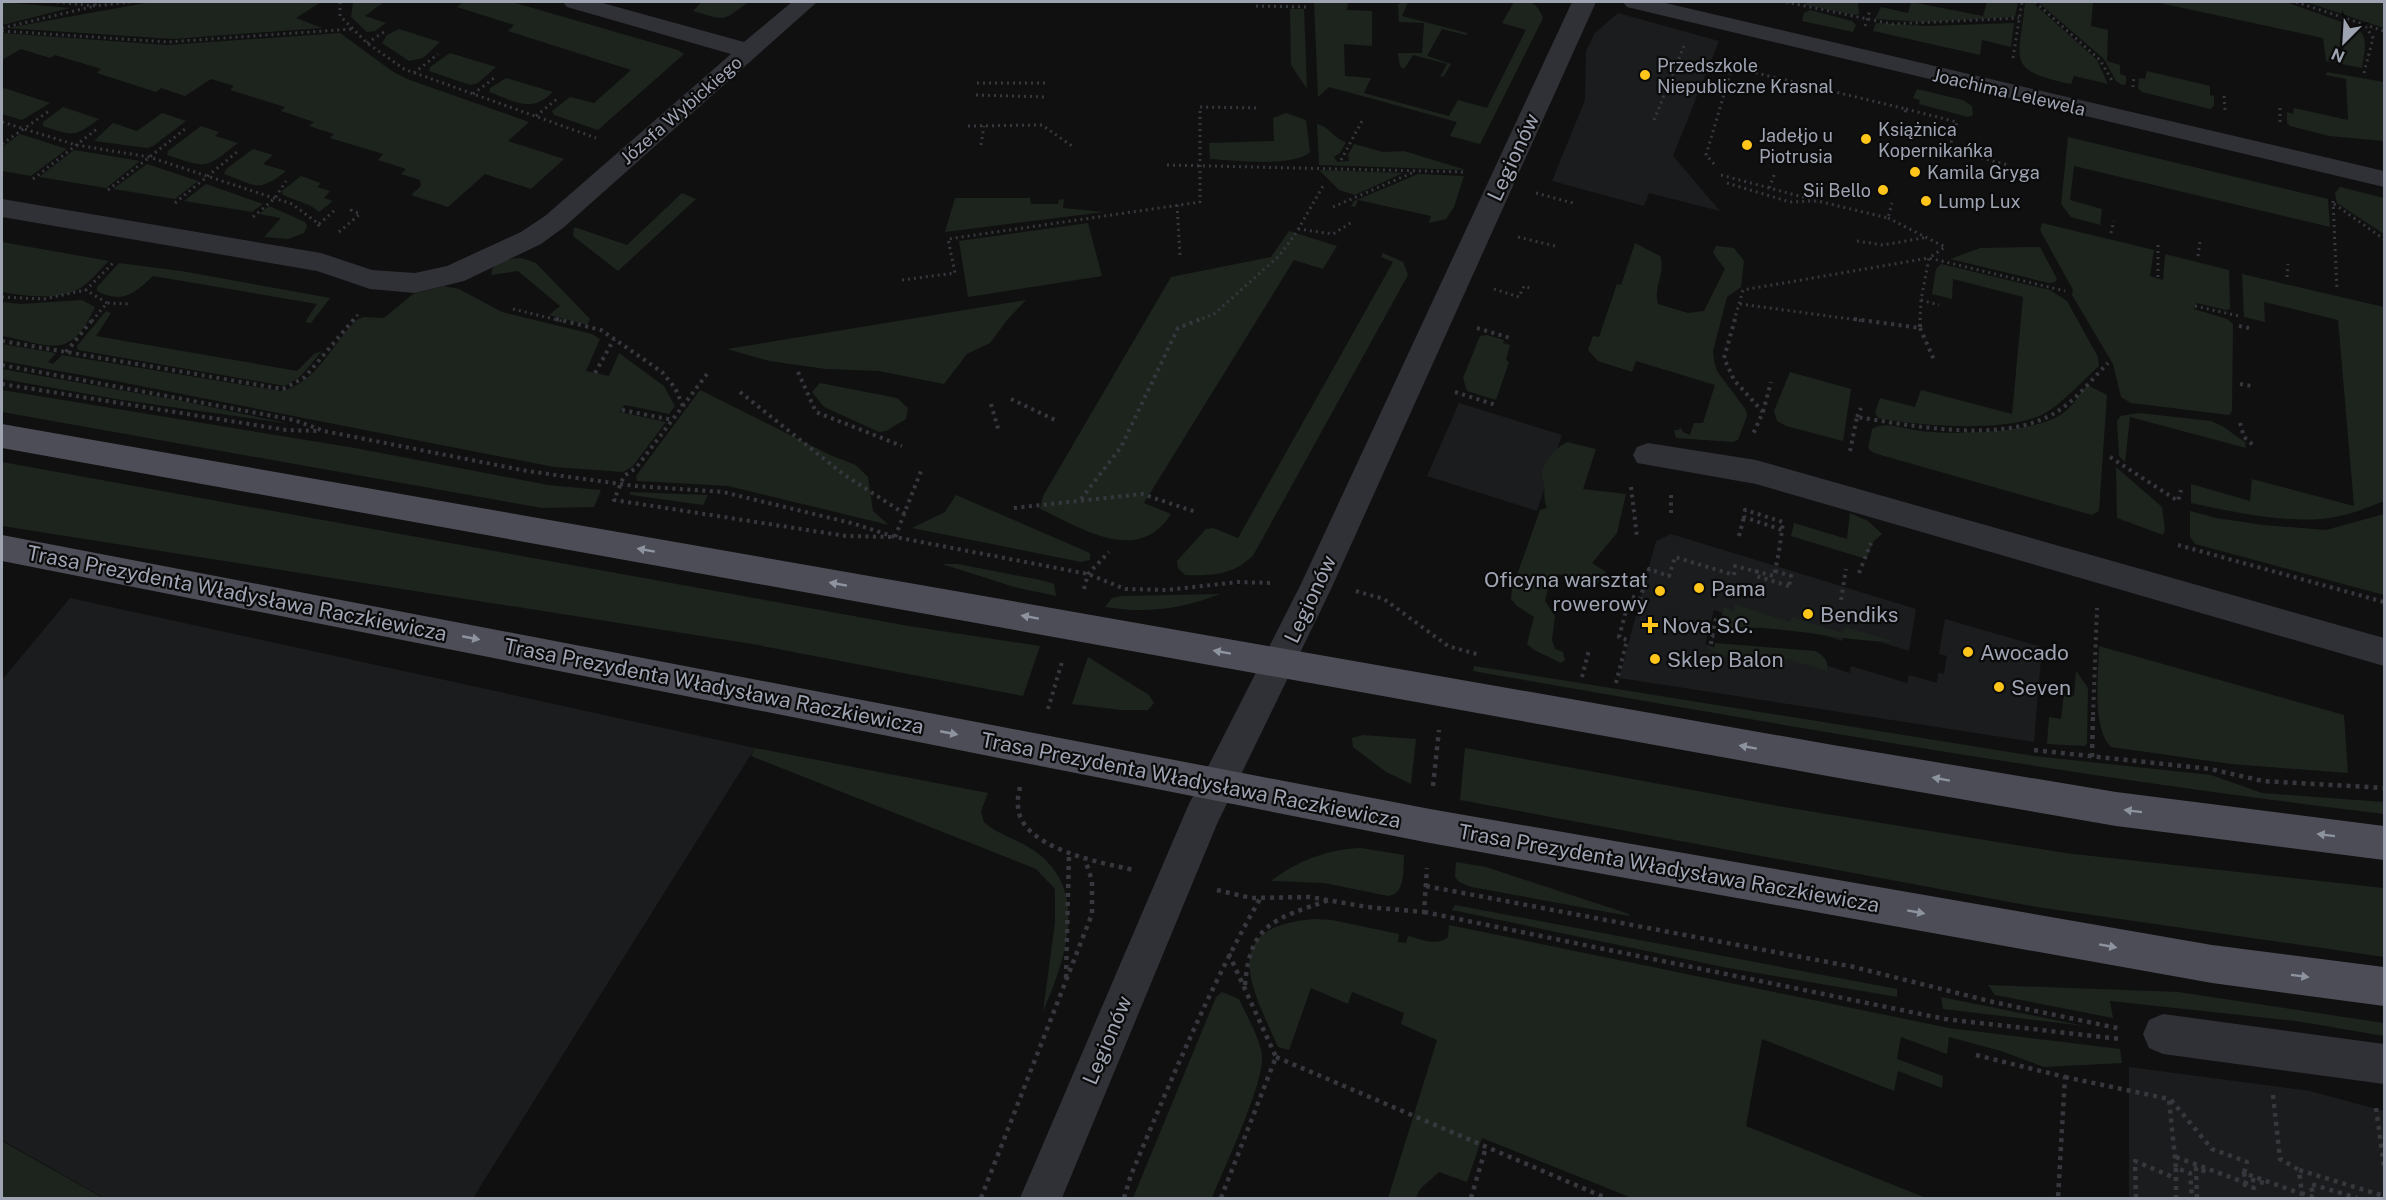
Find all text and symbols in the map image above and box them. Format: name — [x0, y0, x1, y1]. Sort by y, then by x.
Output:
north arrow — [2314, 12, 2374, 72]
text: N — [2329, 44, 2348, 66]
street label: Józefa Wybickiego — [616, 52, 746, 168]
place label: Przedszkole Niepubliczne Krasnal — [1657, 55, 1834, 97]
street label: Joachima Lelewela — [1931, 64, 2087, 120]
marker: Przedszkole Niepubliczne Krasnal — [1638, 68, 1652, 82]
street label: Legionów — [1482, 109, 1544, 205]
place label: Książnica Kopernikańka — [1878, 119, 1993, 161]
place label: Jadełjo u Piotrusia — [1759, 125, 1833, 167]
marker: Książnica Kopernikańka — [1859, 132, 1873, 146]
marker: Jadełjo u Piotrusia — [1740, 138, 1754, 152]
place label: Kamila Gryga — [1927, 162, 2040, 183]
marker: Kamila Gryga — [1908, 165, 1922, 179]
place label: Sii Bello — [1803, 180, 1871, 201]
marker: Sii Bello — [1876, 183, 1890, 197]
place label: Lump Lux — [1938, 191, 2021, 212]
marker: Lump Lux — [1919, 194, 1933, 208]
street label: Trasa Prezydenta Władysława Raczkiewicza — [25, 540, 449, 646]
one-way arrow — [636, 545, 655, 554]
street label: Legionów — [1279, 551, 1341, 647]
place label: Oficyna warsztat rowerowy — [1484, 567, 1648, 616]
place label: Pama — [1711, 576, 1766, 601]
one-way arrow — [828, 579, 847, 588]
marker: Pama — [1692, 581, 1706, 595]
marker: Oficyna warsztat rowerowy — [1653, 584, 1667, 598]
place label: Bendiks — [1820, 602, 1898, 627]
marker: Bendiks — [1801, 607, 1815, 621]
one-way arrow — [1020, 613, 1039, 622]
place label: Nova S.C. — [1662, 613, 1753, 638]
marker: Nova S.C. — [1643, 618, 1657, 632]
street label: Trasa Prezydenta Władysława Raczkiewicza — [502, 633, 926, 739]
one-way arrow — [462, 634, 481, 643]
place label: Awocado — [1980, 640, 2069, 665]
marker: Awocado — [1961, 645, 1975, 659]
one-way arrow — [1212, 647, 1231, 656]
place label: Sklep Balon — [1667, 647, 1784, 672]
marker: Sklep Balon — [1648, 652, 1662, 666]
place label: Seven — [2011, 675, 2071, 700]
marker: Seven — [1992, 680, 2006, 694]
street label: Trasa Prezydenta Władysława Raczkiewicza — [979, 727, 1403, 833]
one-way arrow — [939, 729, 958, 738]
one-way arrow — [1739, 742, 1758, 751]
one-way arrow — [1931, 775, 1950, 784]
one-way arrow — [2123, 806, 2142, 816]
street label: Trasa Prezydenta Władysława Raczkiewicza — [1457, 819, 1881, 917]
one-way arrow — [2317, 831, 2336, 840]
one-way arrow — [1906, 908, 1925, 917]
one-way arrow — [2098, 942, 2117, 951]
one-way arrow — [2291, 971, 2310, 980]
street label: Legionów — [1077, 992, 1137, 1088]

